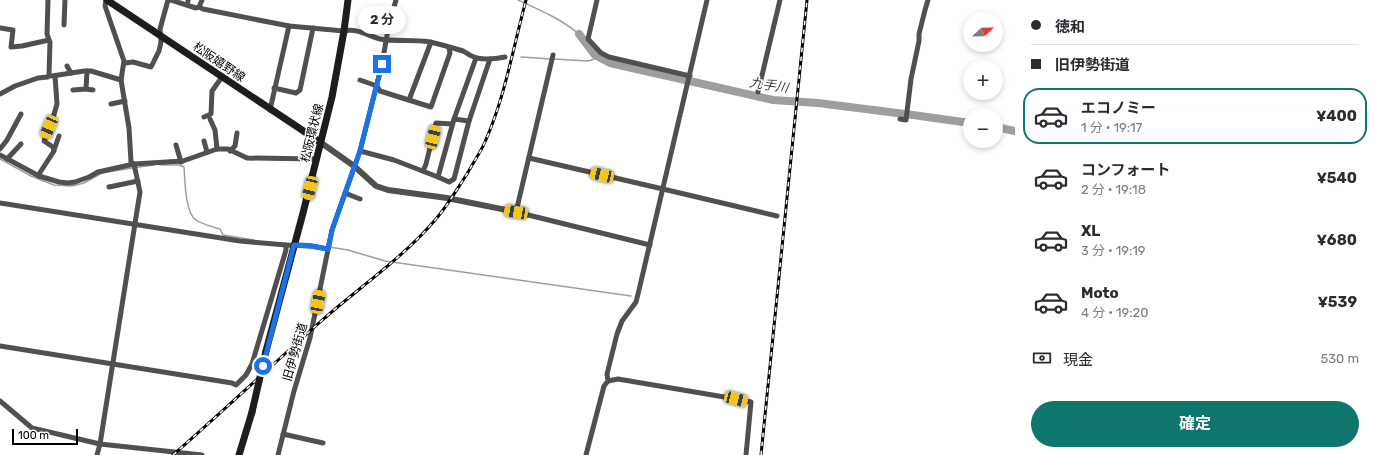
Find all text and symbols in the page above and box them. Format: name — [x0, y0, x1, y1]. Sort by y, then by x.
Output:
callout: 2 分 — [358, 6, 406, 34]
text: 2 分 — [370, 12, 394, 27]
north arrow — [963, 12, 1003, 52]
map controls — [963, 12, 1003, 148]
text: 徳和 — [1055, 18, 1085, 36]
street label: 松阪嬉野線 — [190, 39, 248, 85]
route end — [373, 55, 391, 73]
text: 旧伊勢街道 — [1055, 56, 1130, 74]
button: + — [963, 60, 1003, 100]
water label: 九手川 — [749, 75, 791, 96]
icon: car — [1033, 98, 1069, 134]
text: エコノミー — [1081, 99, 1156, 117]
street label: 松阪環状線 — [298, 102, 326, 164]
text: ¥400 — [1316, 107, 1357, 125]
button: − — [963, 108, 1003, 148]
car — [39, 114, 59, 140]
text: 1 分 · 19:17 — [1081, 120, 1142, 135]
car — [424, 124, 442, 150]
icon: car — [1033, 160, 1069, 196]
text: コンフォート — [1081, 161, 1171, 179]
car — [589, 166, 615, 184]
text: ¥540 — [1317, 169, 1357, 187]
car — [301, 175, 319, 201]
text: 2 分 · 19:18 — [1081, 182, 1146, 197]
car — [503, 204, 529, 220]
icon: car — [1033, 222, 1069, 258]
text: XL — [1081, 222, 1100, 240]
text: ¥680 — [1317, 231, 1357, 249]
text: 3 分 · 19:19 — [1081, 243, 1146, 258]
icon: car — [1033, 284, 1069, 320]
text: Moto — [1081, 284, 1119, 302]
car — [310, 289, 326, 315]
text: ¥539 — [1317, 293, 1357, 311]
text: 4 分 · 19:20 — [1081, 305, 1148, 320]
street label: 旧伊勢街道 — [280, 321, 310, 383]
icon: cash — [1031, 347, 1053, 369]
text: 現金 — [1063, 351, 1093, 369]
text: 530 m — [1320, 351, 1359, 366]
route start — [254, 357, 272, 375]
car — [723, 390, 749, 408]
button: 確定 — [1031, 401, 1359, 447]
scale bar — [12, 427, 78, 446]
text: 100 m — [18, 429, 49, 442]

